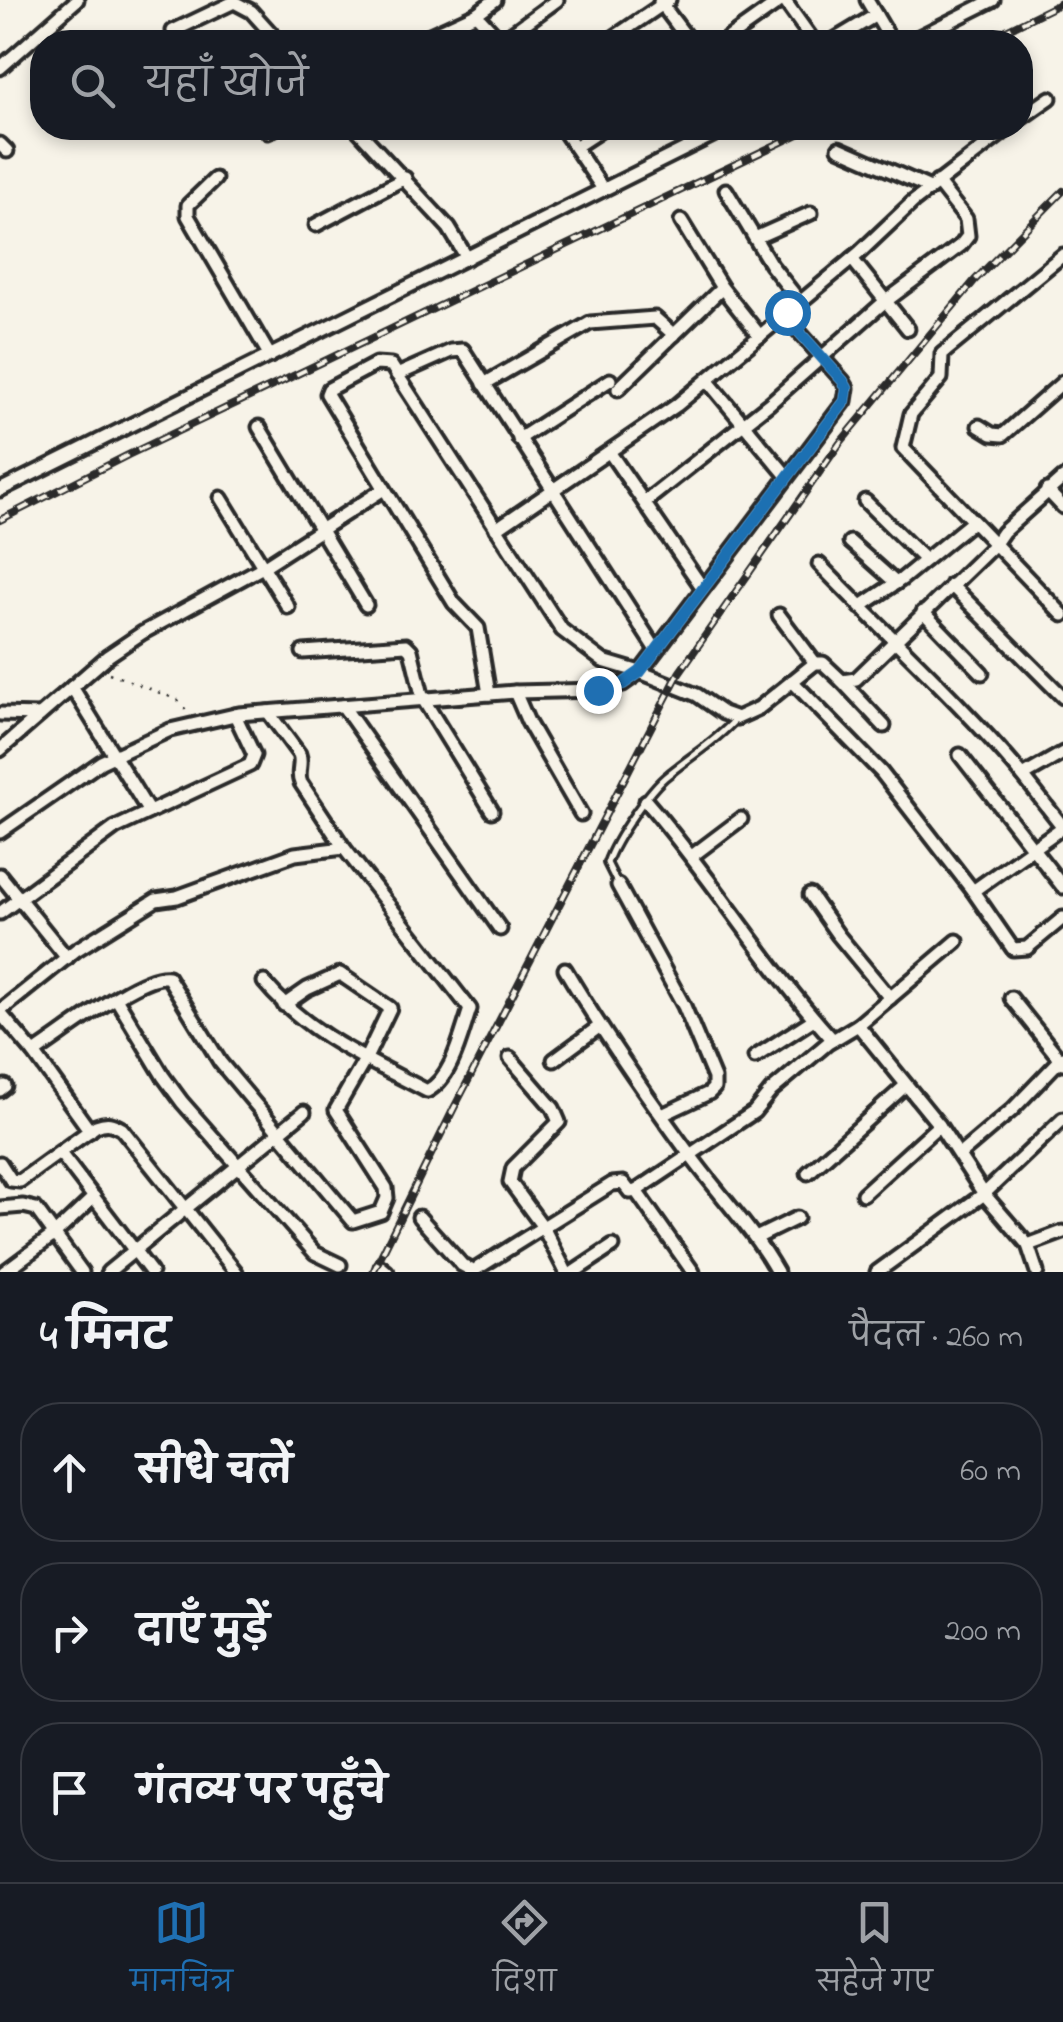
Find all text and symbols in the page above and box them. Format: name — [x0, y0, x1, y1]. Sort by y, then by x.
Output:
search box — [30, 30, 1033, 140]
icon: search — [65, 58, 120, 113]
text: यहाँ खोजें — [145, 58, 308, 114]
route start — [765, 290, 811, 336]
route end — [576, 668, 622, 714]
text: 4 मिनट — [40, 1307, 170, 1368]
text: पैदल · 260 m — [850, 1315, 1023, 1362]
icon: ahead — [42, 1445, 97, 1500]
text: सीधे चलें — [137, 1445, 292, 1501]
text: 60 m — [960, 1449, 1021, 1496]
icon: right — [42, 1605, 97, 1660]
text: दाएँ मुड़ें — [137, 1605, 269, 1661]
text: 200 m — [945, 1609, 1021, 1656]
icon: arrive — [42, 1765, 97, 1820]
text: गंतव्य पर पहुँचे — [137, 1765, 387, 1821]
tab: मानचित्र — [130, 1895, 233, 2012]
tab: दिशा — [493, 1895, 557, 2012]
tab: सहेजे गए — [817, 1895, 933, 2012]

